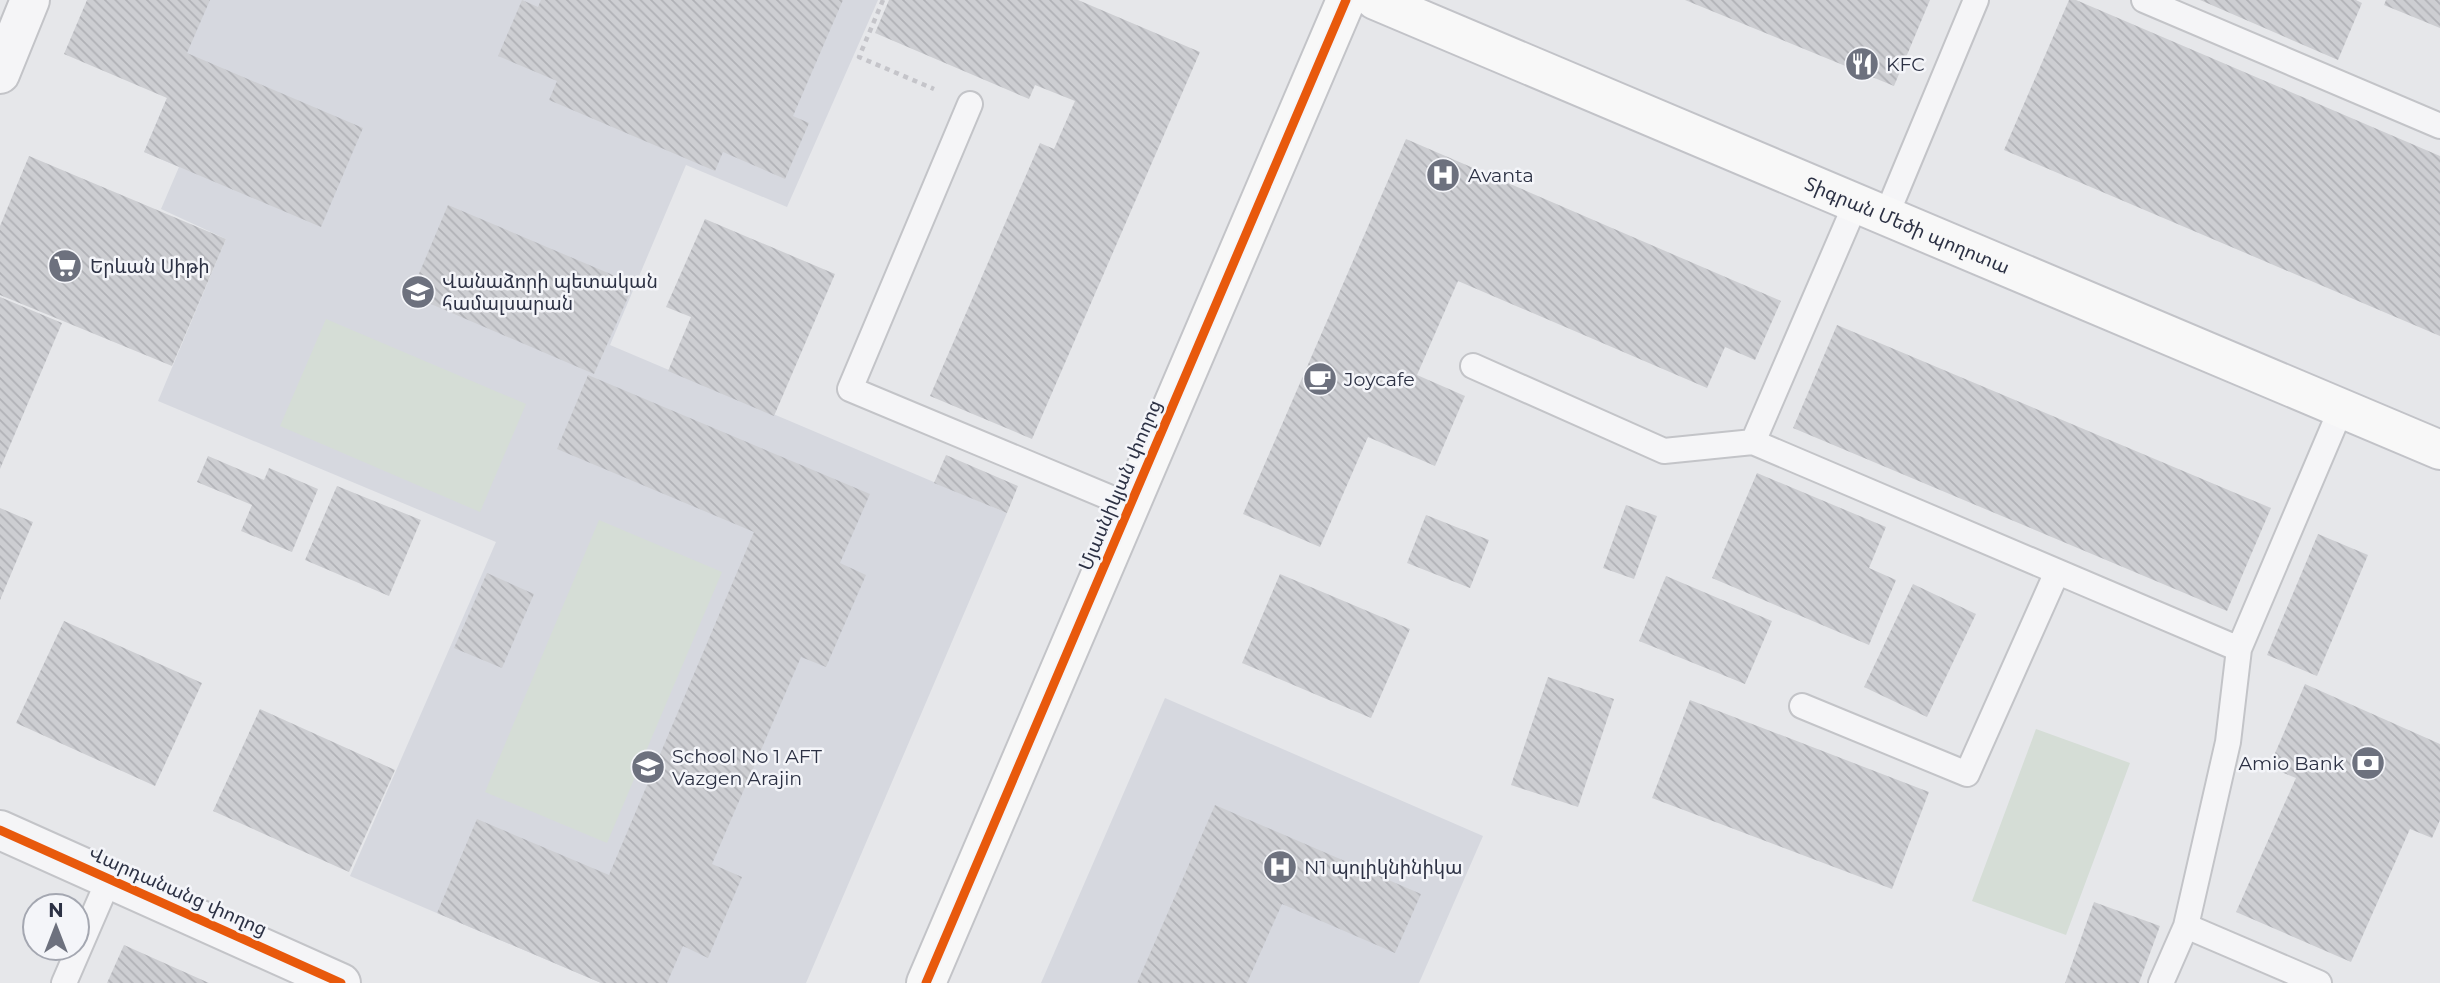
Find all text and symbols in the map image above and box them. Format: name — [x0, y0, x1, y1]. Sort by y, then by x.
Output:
restaurant icon: KFC — [1843, 45, 1881, 83]
place label: KFC — [1886, 53, 1925, 76]
hospital icon: Avanta — [1424, 156, 1462, 194]
place label: Avanta — [1468, 164, 1534, 187]
street label: Տիգրան Մեծի պողոտա — [1802, 172, 2013, 278]
supermarket icon: Երևան Սիթի — [46, 247, 84, 285]
place label: Երևան Սիթի — [90, 255, 210, 278]
place label: Վանաձորի պետական համալսարան — [442, 270, 658, 315]
school or university icon: Վանաձորի պետական համալսարան — [399, 273, 437, 311]
cafe icon: Joycafe — [1301, 360, 1339, 398]
place label: Joycafe — [1343, 368, 1415, 391]
street label: Մյասնիկյան փողոց — [1074, 396, 1166, 574]
bank icon: Amio Bank — [2349, 744, 2387, 782]
place label: School No 1 AFT Vazgen Arajin — [672, 745, 822, 790]
school or university icon: School No 1 AFT Vazgen Arajin — [629, 748, 667, 786]
place label: Amio Bank — [2238, 752, 2345, 775]
street label: Վարդանանց փողոց — [85, 841, 271, 941]
hospital icon: N1 պոլիկնինիկա — [1261, 848, 1299, 886]
place label: N1 պոլիկնինիկա — [1304, 856, 1463, 879]
north arrow — [21, 892, 91, 962]
text: N — [48, 899, 64, 922]

